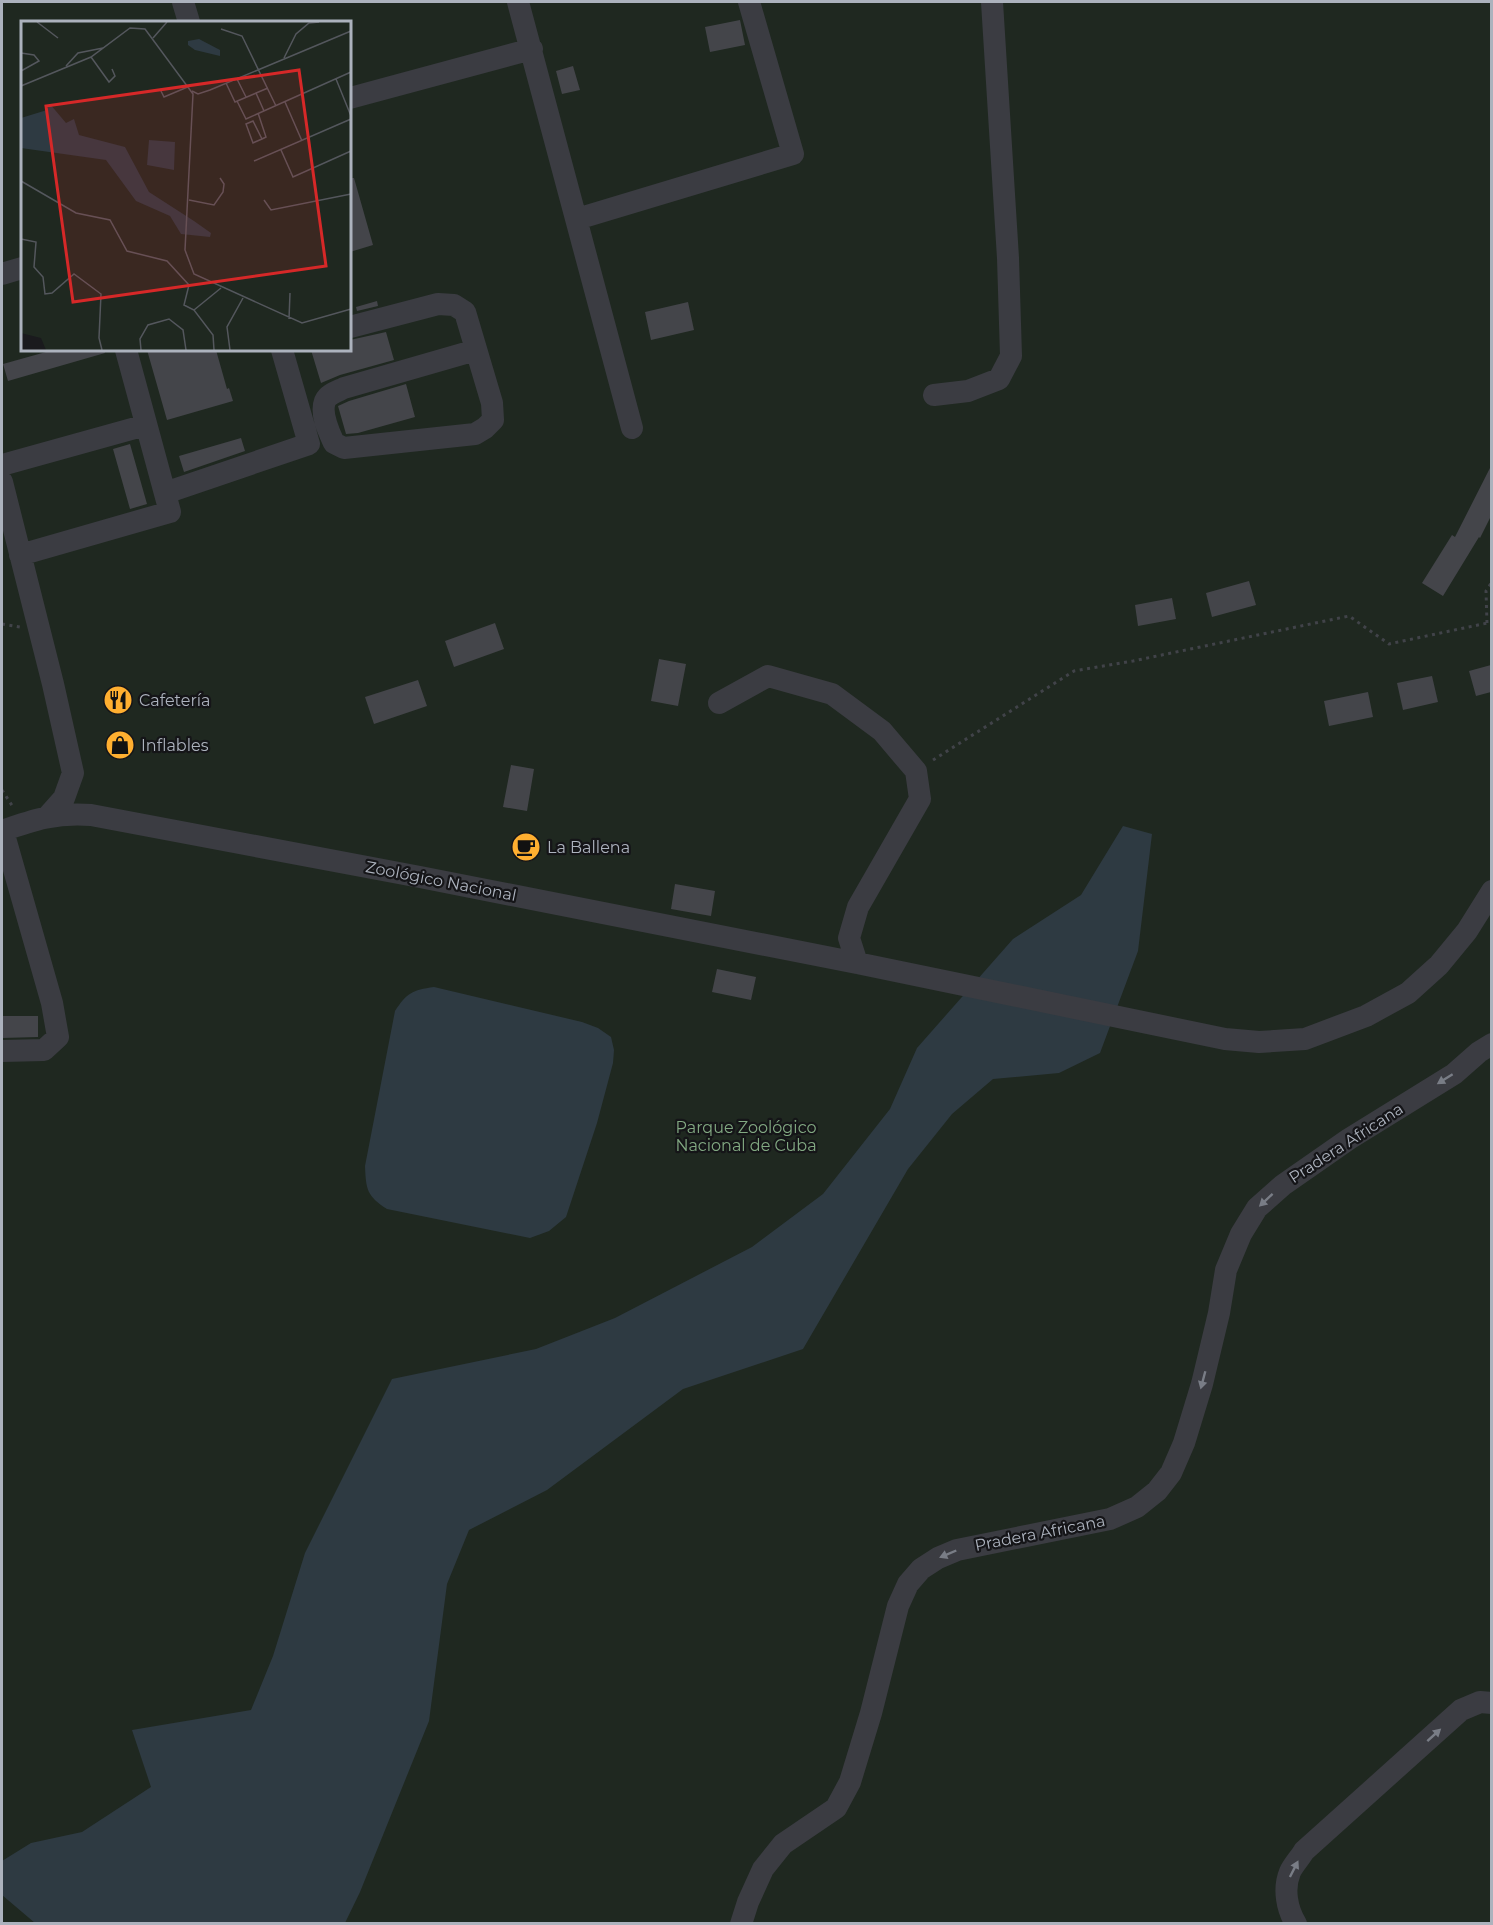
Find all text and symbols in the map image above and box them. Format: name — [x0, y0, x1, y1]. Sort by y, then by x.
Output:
inset map — [21, 21, 351, 351]
restaurant icon: Cafetería — [102, 684, 134, 716]
place label: Cafetería — [139, 691, 211, 710]
shop icon: Inflables — [104, 729, 136, 761]
place label: Inflables — [141, 736, 209, 755]
cafe icon: La Ballena — [510, 831, 542, 863]
place label: La Ballena — [547, 838, 630, 857]
street label: Zoológico Nacional — [364, 857, 518, 905]
one-way arrow — [1437, 1074, 1454, 1085]
street label: Pradera Africana — [1285, 1099, 1407, 1187]
park label: Parque Zoológico Nacional de Cuba — [675, 1118, 817, 1155]
one-way arrow — [1259, 1193, 1274, 1207]
one-way arrow — [1197, 1371, 1207, 1390]
street label: Pradera Africana — [973, 1511, 1107, 1555]
one-way arrow — [939, 1549, 956, 1558]
one-way arrow — [1426, 1729, 1441, 1742]
one-way arrow — [1288, 1860, 1298, 1878]

